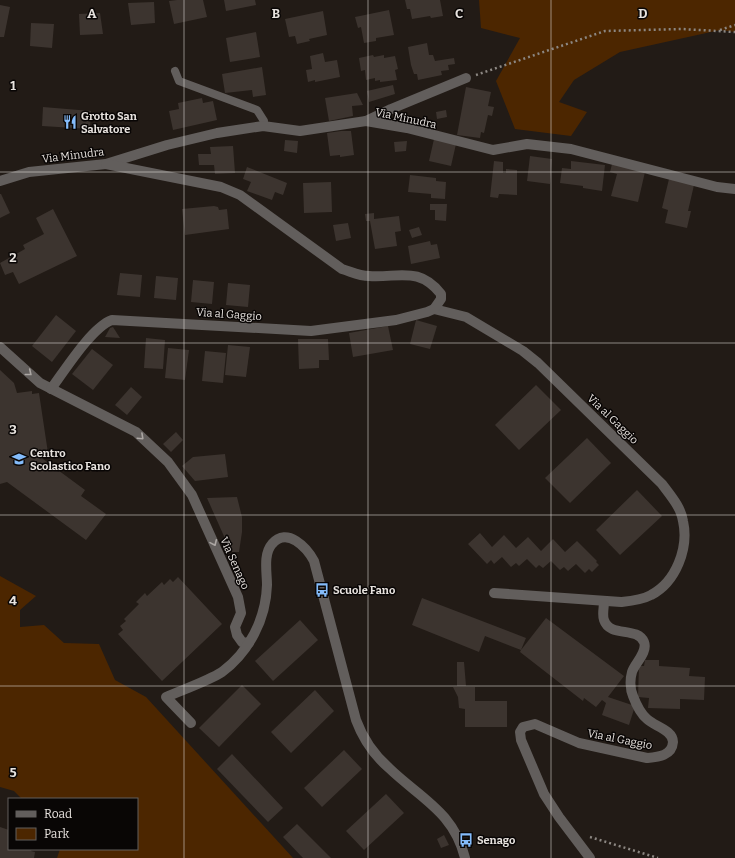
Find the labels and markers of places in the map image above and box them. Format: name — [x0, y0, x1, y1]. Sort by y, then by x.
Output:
place label: Grotto San Salvatore — [81, 110, 137, 136]
restaurant icon: Grotto San Salvatore — [62, 114, 78, 130]
place label: Centro Scolastico Fano — [30, 447, 110, 473]
school or university icon: Centro Scolastico Fano — [11, 451, 27, 467]
bus stop icon: Scuole Fano — [314, 582, 330, 598]
place label: Scuole Fano — [333, 584, 395, 597]
bus stop icon: Senago — [458, 832, 474, 848]
place label: Senago — [477, 834, 515, 847]

